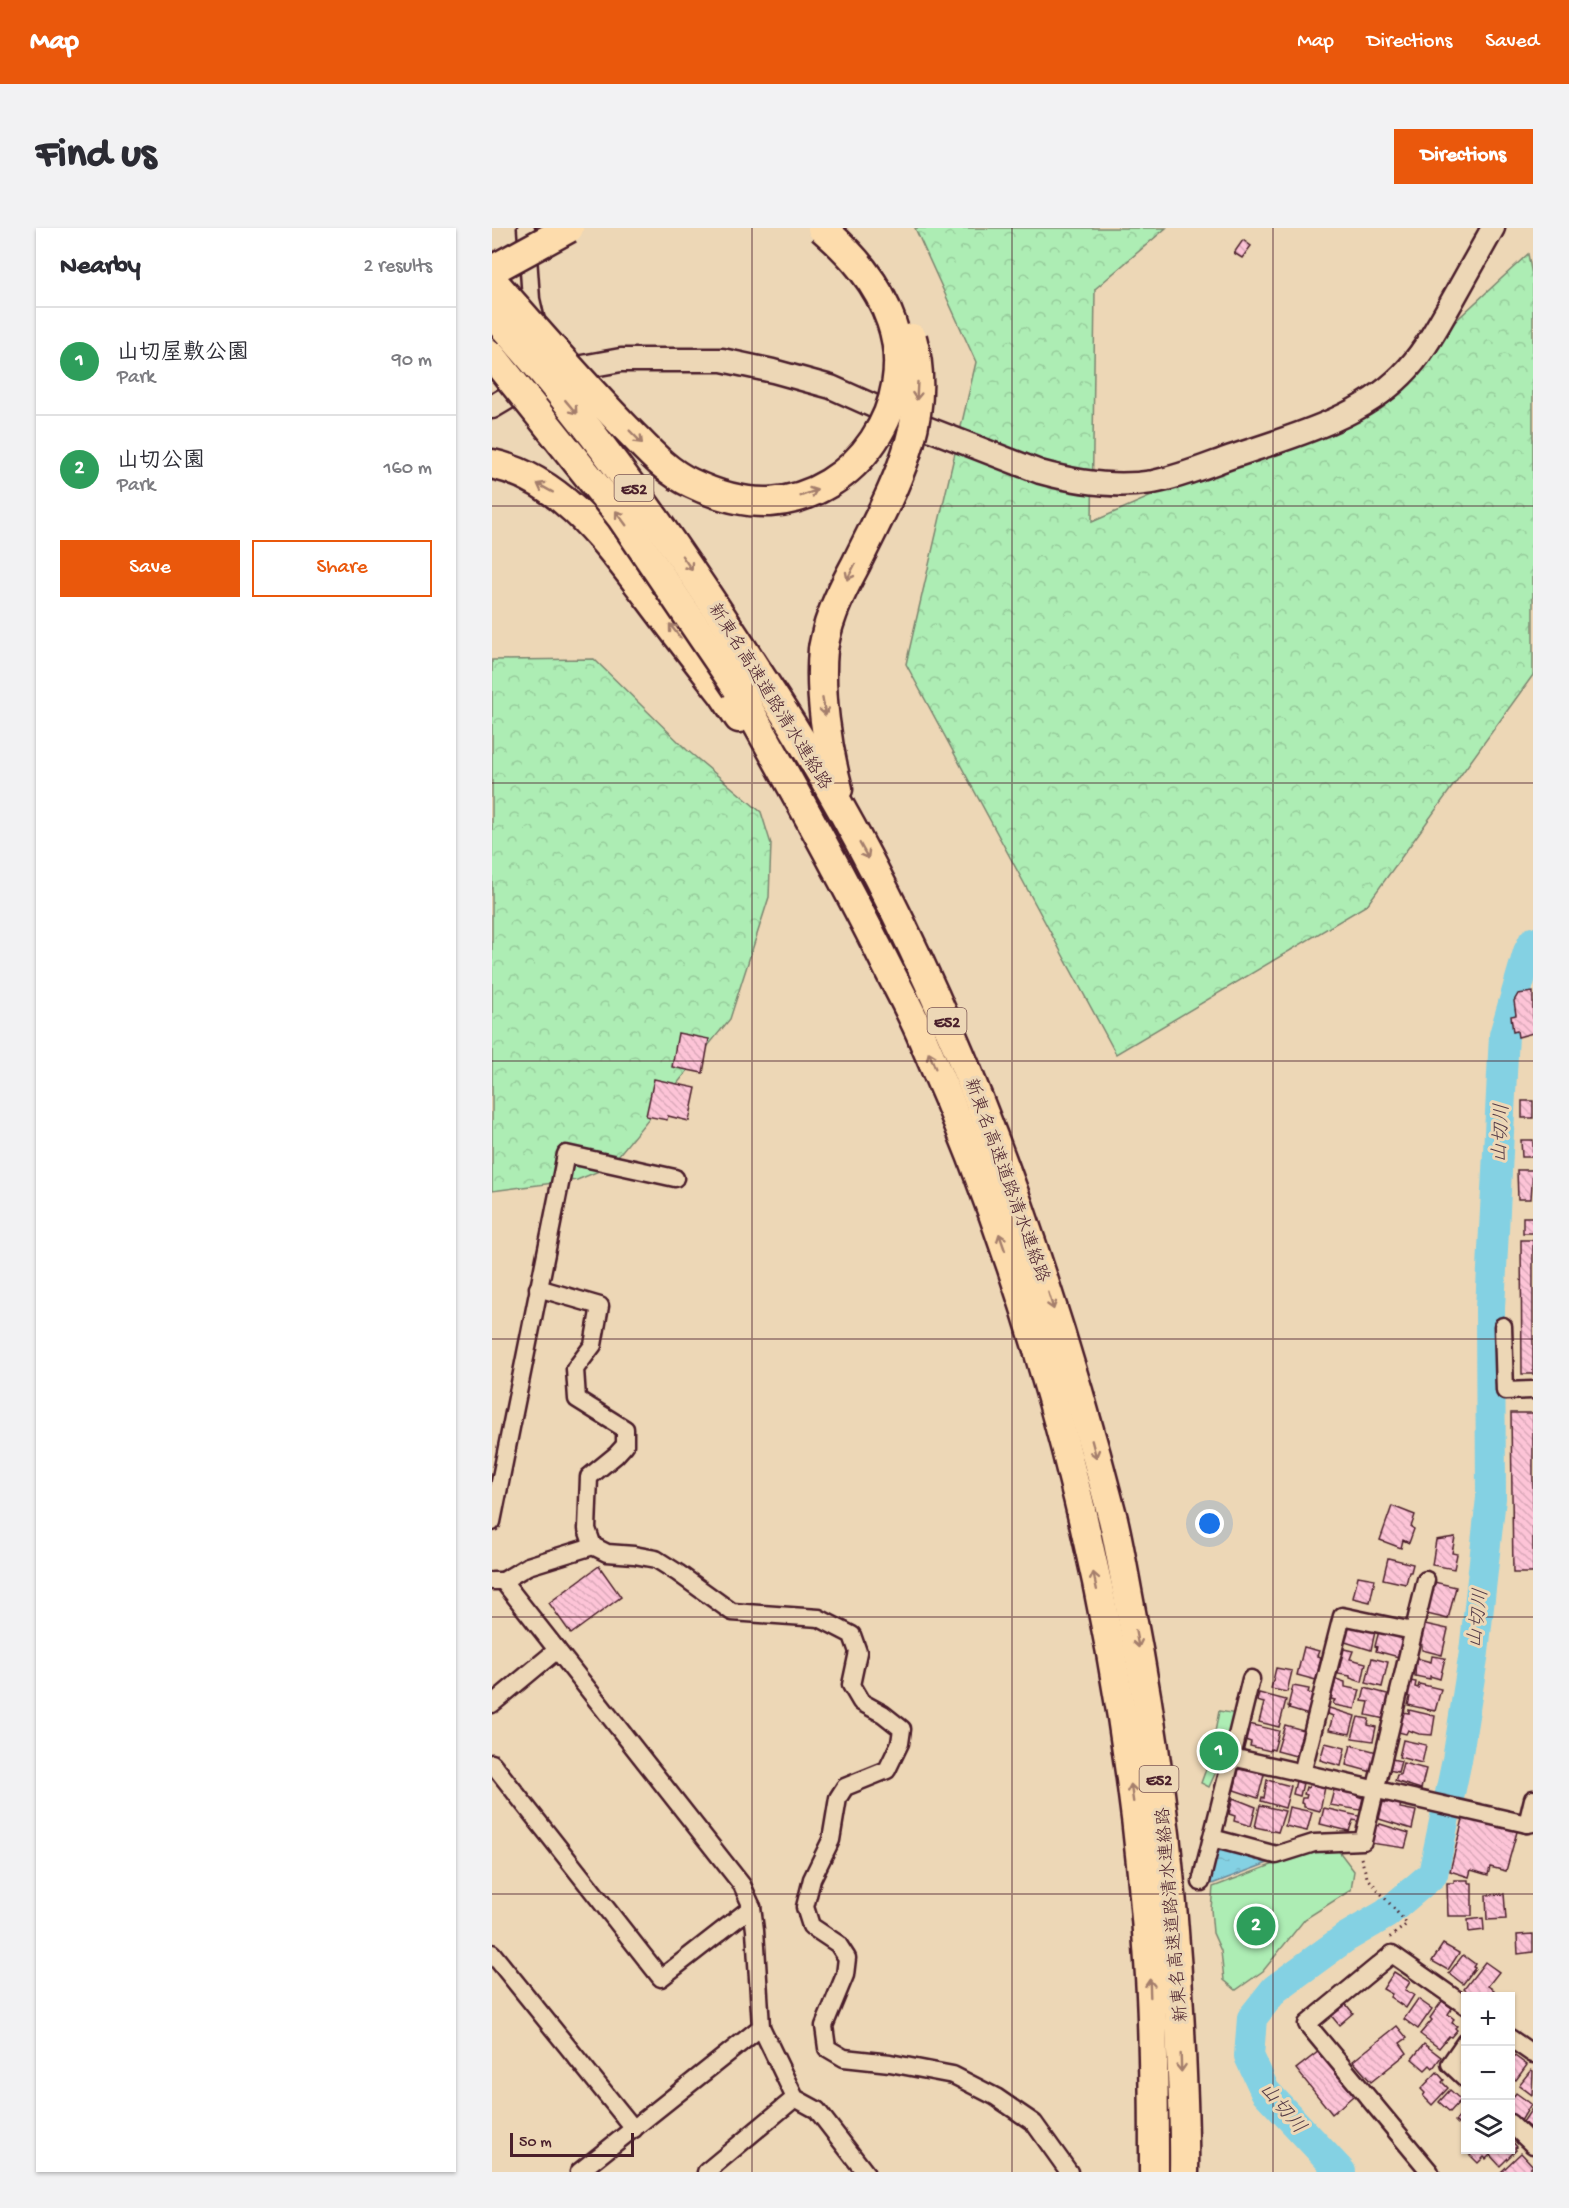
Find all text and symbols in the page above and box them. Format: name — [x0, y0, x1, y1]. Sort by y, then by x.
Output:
text: Map — [30, 26, 79, 59]
text: Map — [1297, 30, 1334, 55]
text: Directions — [1367, 30, 1452, 55]
text: Saved — [1485, 30, 1539, 55]
button: Directions — [1394, 129, 1533, 184]
text: Find us — [36, 132, 156, 181]
text: Nearby — [60, 252, 141, 283]
text: 2 results — [363, 256, 432, 279]
text: 山切屋敷公園 — [117, 341, 249, 367]
text: 1 — [75, 350, 84, 373]
text: 90 m — [392, 350, 432, 373]
text: Park — [117, 367, 155, 390]
one-way arrow — [912, 381, 923, 400]
one-way arrow — [564, 399, 577, 415]
one-way arrow — [628, 430, 643, 445]
text: 山切公園 — [117, 449, 205, 475]
text: 2 — [75, 458, 84, 481]
text: 160 m — [383, 458, 432, 481]
text: Park — [117, 475, 155, 498]
road number: E52 — [614, 475, 654, 501]
one-way arrow — [537, 482, 554, 494]
one-way arrow — [800, 486, 818, 497]
one-way arrow — [615, 511, 627, 527]
button: Save — [60, 540, 240, 597]
button: Share — [252, 540, 432, 597]
one-way arrow — [681, 555, 693, 571]
one-way arrow — [845, 563, 857, 581]
street label: 新東名高速道路清水連絡路 — [703, 600, 836, 794]
one-way arrow — [668, 624, 681, 640]
one-way arrow — [819, 697, 830, 716]
one-way arrow — [858, 842, 870, 859]
road number: E52 — [928, 1008, 966, 1034]
one-way arrow — [926, 1051, 937, 1070]
street label: 新東名高速道路清水連絡路 — [959, 1075, 1053, 1286]
water label: 山切川 — [1488, 1103, 1516, 1164]
one-way arrow — [996, 1233, 1007, 1252]
one-way arrow — [1047, 1291, 1058, 1310]
one-way arrow — [1089, 1439, 1101, 1458]
your location — [1195, 1509, 1224, 1538]
one-way arrow — [1089, 1571, 1100, 1591]
water label: 山切川 — [1463, 1587, 1495, 1650]
one-way arrow — [1132, 1629, 1143, 1649]
pin: 1 — [1200, 1728, 1238, 1774]
road number: E52 — [1140, 1766, 1178, 1792]
one-way arrow — [1127, 1784, 1138, 1804]
street label: 新東名高速道路清水連絡路 — [1153, 1806, 1193, 2023]
pin: 2 — [1236, 1904, 1275, 1948]
one-way arrow — [1145, 1978, 1156, 1998]
map controls — [1461, 1992, 1515, 2154]
button: + — [1461, 1992, 1515, 2046]
button: − — [1461, 2046, 1515, 2100]
one-way arrow — [1176, 2052, 1187, 2072]
water label: 山切川 — [1253, 2078, 1310, 2140]
button: layers — [1461, 2100, 1515, 2154]
scale bar — [510, 2130, 634, 2158]
text: 50 m — [519, 2134, 552, 2153]

